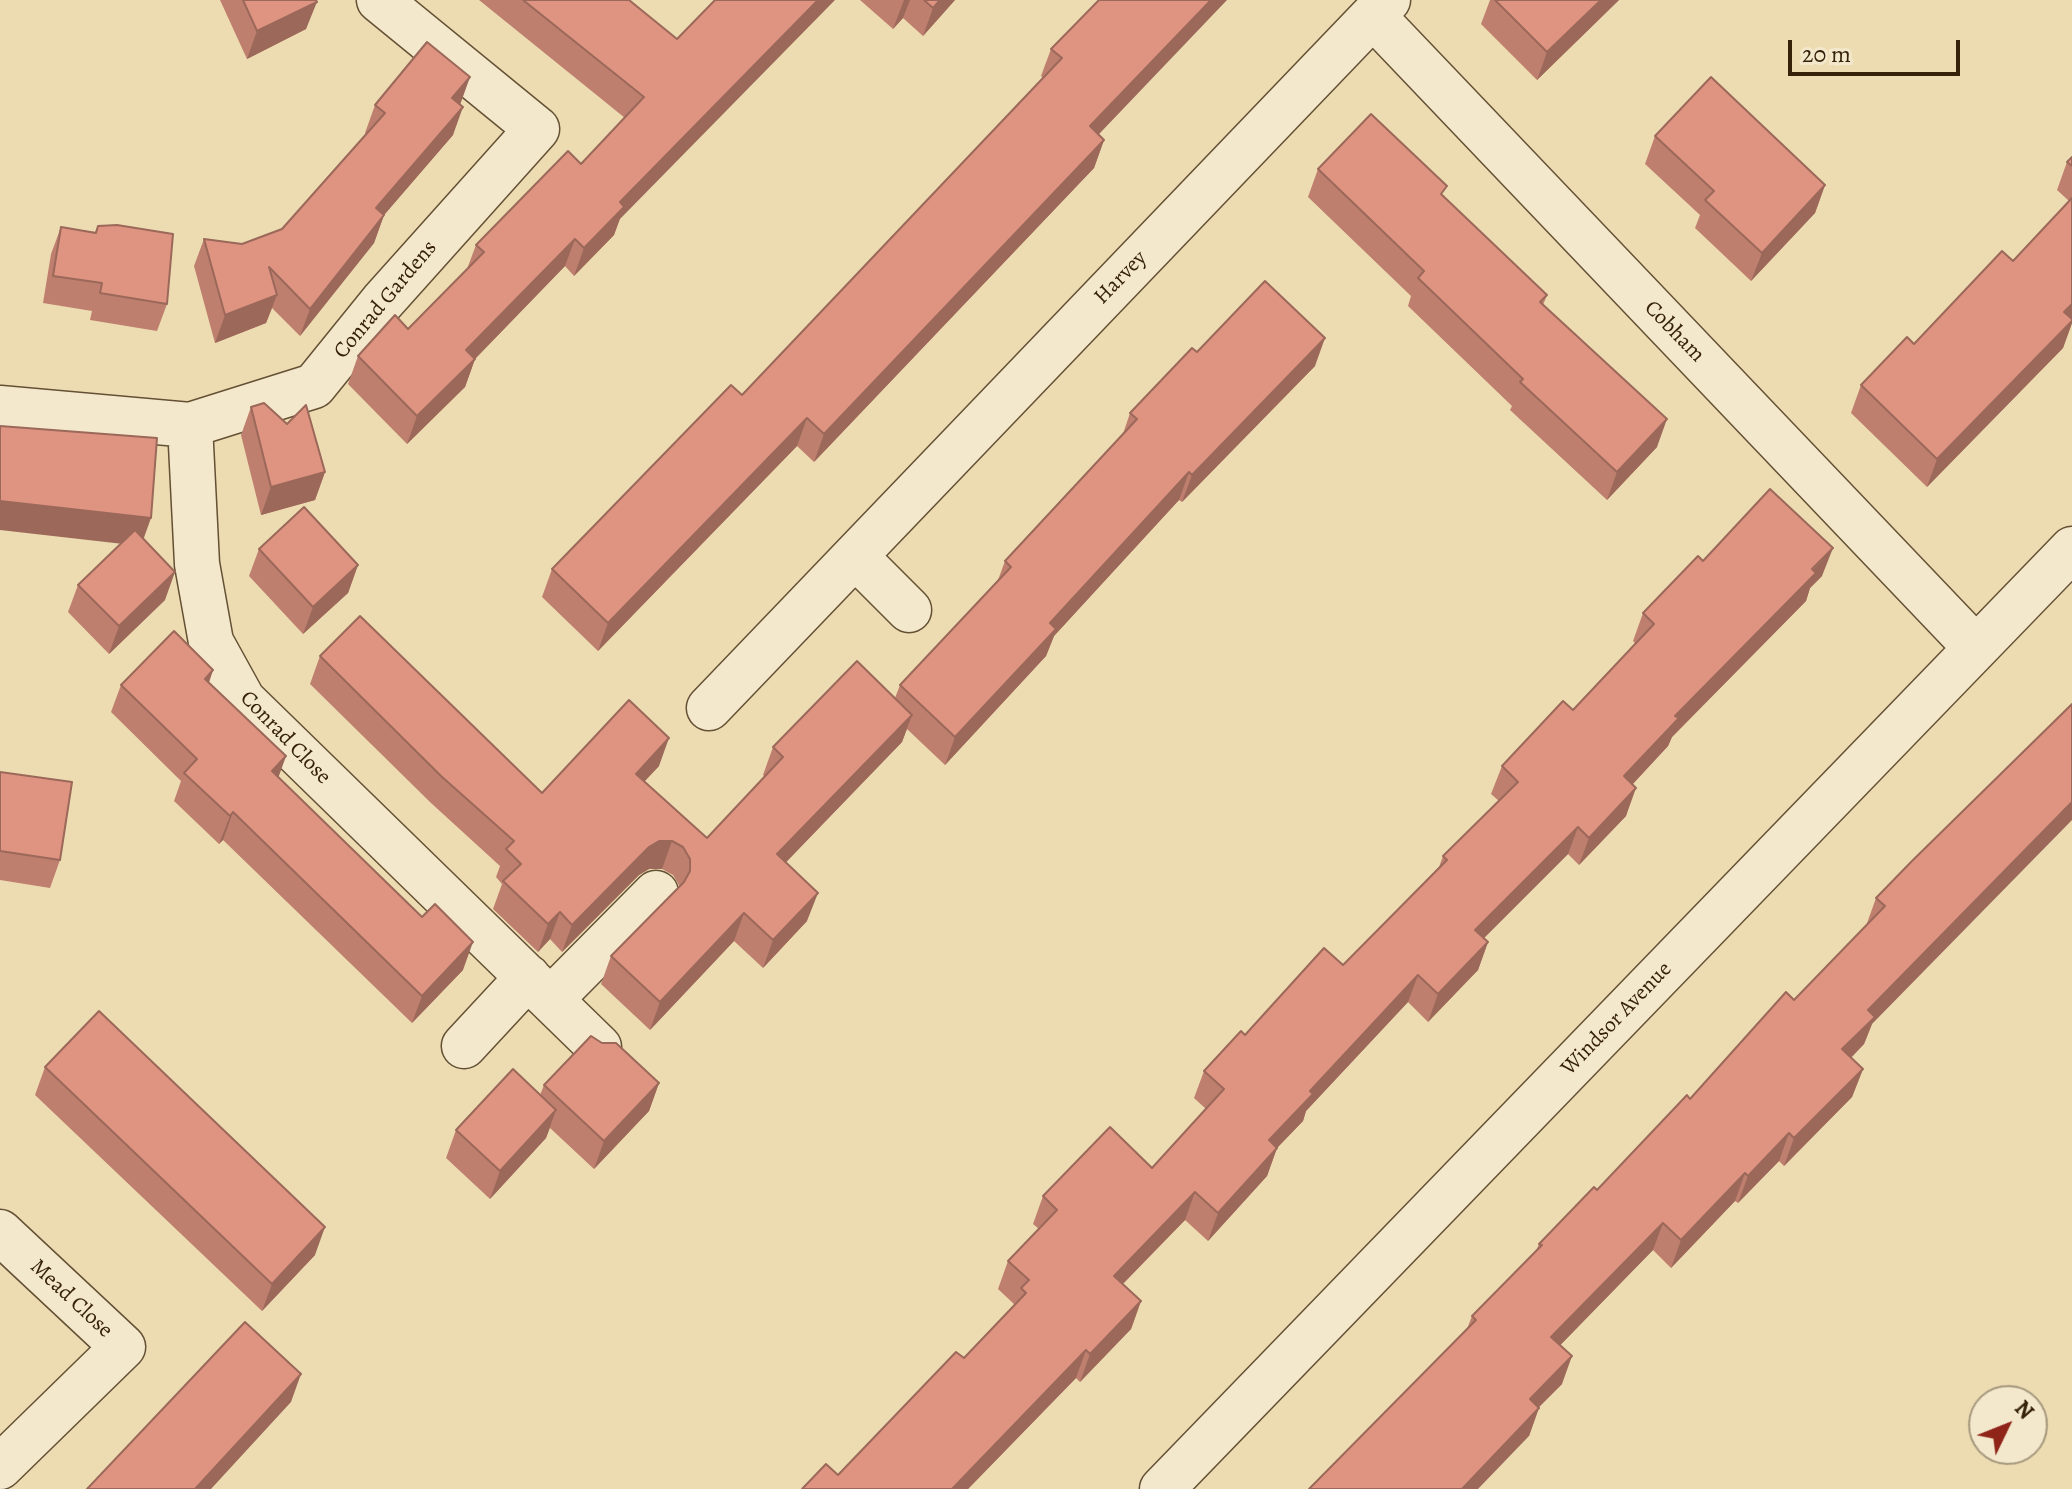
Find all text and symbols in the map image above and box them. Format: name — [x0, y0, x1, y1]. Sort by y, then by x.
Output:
scale bar — [1792, 24, 1964, 74]
text: 20 m — [1802, 38, 1851, 70]
street label: Conrad Gardens — [329, 235, 443, 365]
street label: Harvey — [1089, 246, 1153, 310]
street label: Cobham — [1638, 296, 1710, 368]
street label: Conrad Close — [234, 686, 336, 790]
street label: Windsor Avenue — [1556, 957, 1678, 1081]
street label: Mead Close — [24, 1254, 118, 1344]
north arrow — [1968, 1385, 2048, 1465]
text: N — [2008, 1394, 2041, 1426]

